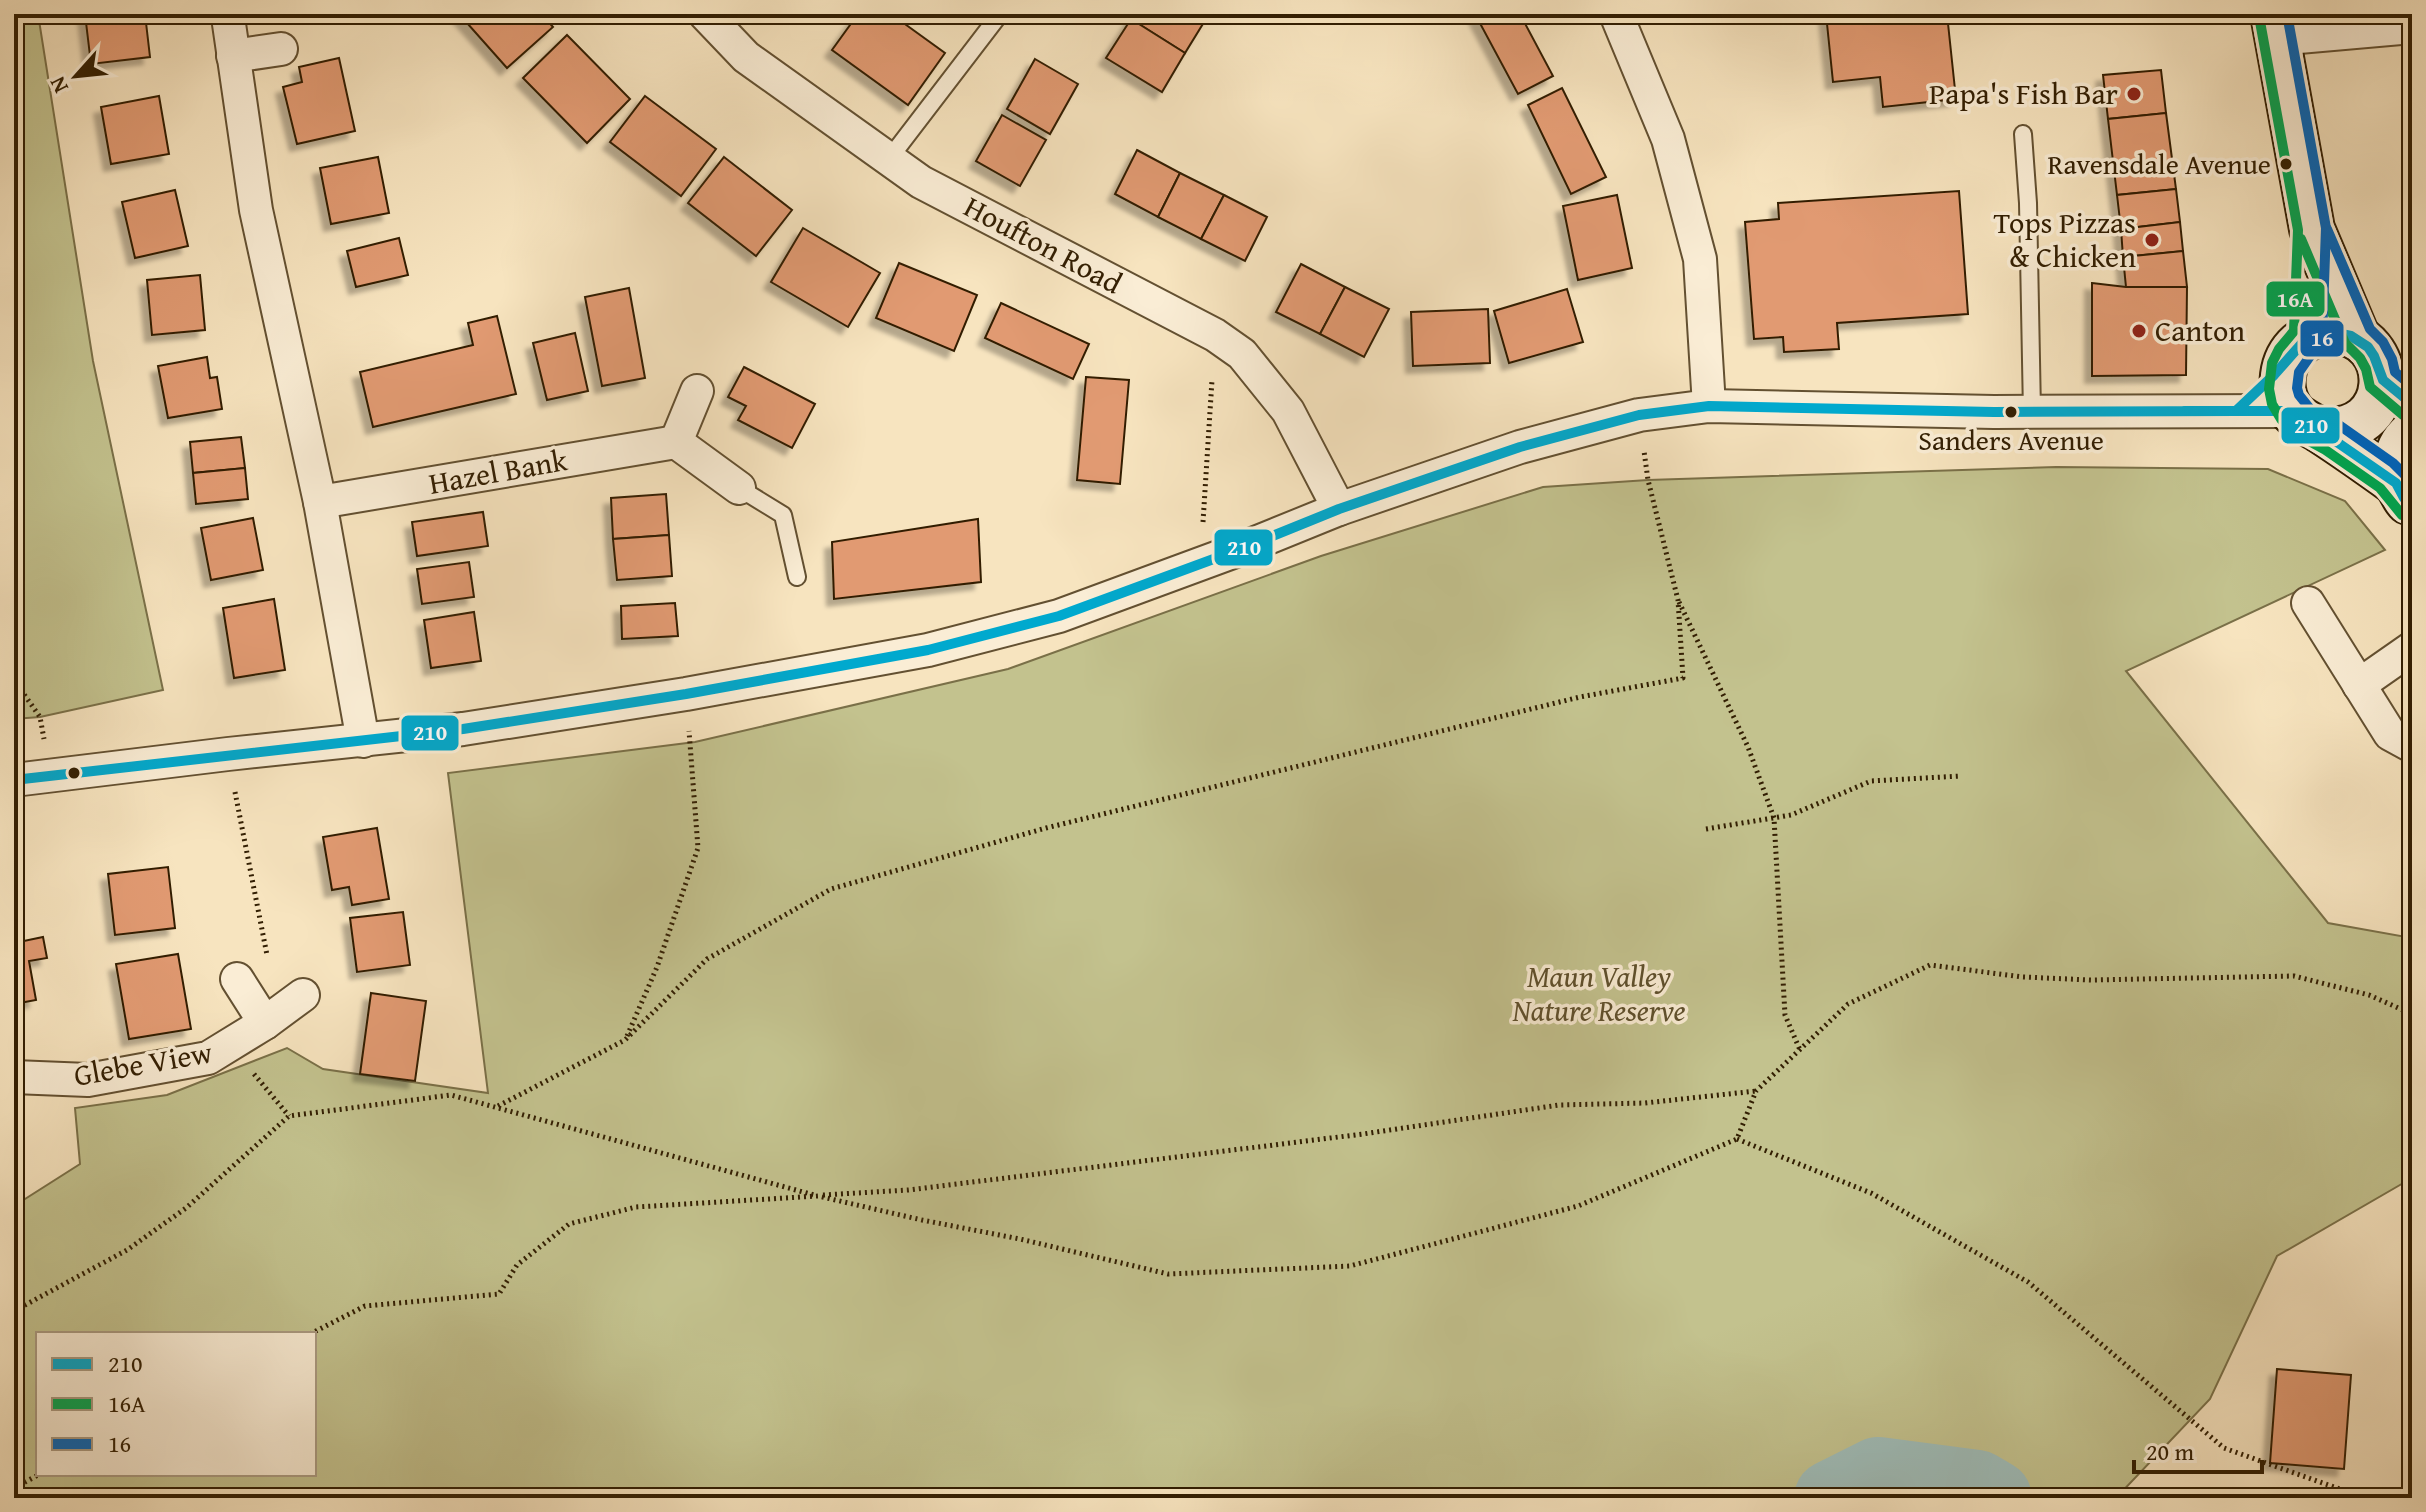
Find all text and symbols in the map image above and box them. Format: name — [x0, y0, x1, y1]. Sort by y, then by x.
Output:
north arrow — [36, 36, 116, 116]
text: N — [40, 71, 76, 99]
place label: Papa's Fish Bar — [1929, 71, 2118, 115]
marker: Papa's Fish Bar — [2125, 85, 2143, 103]
place label: Ravensdale Avenue — [2047, 143, 2271, 184]
marker: Ravensdale Avenue — [2278, 156, 2294, 172]
street label: Houfton Road — [957, 184, 1130, 304]
place label: Tops Pizzas & Chicken — [1993, 200, 2136, 278]
marker: Tops Pizzas & Chicken — [2143, 231, 2161, 249]
line badge: 16A — [2265, 280, 2326, 318]
text: 16A — [2277, 283, 2313, 315]
place label: Canton — [2155, 308, 2245, 352]
line badge: 16 — [2299, 319, 2345, 358]
marker: Canton — [2130, 322, 2148, 340]
text: 16 — [2311, 322, 2333, 354]
marker: Sanders Avenue — [2003, 404, 2019, 420]
line badge: 210 — [2280, 406, 2341, 445]
text: 210 — [2294, 409, 2328, 441]
place label: Sanders Avenue — [1918, 419, 2104, 460]
street label: Hazel Bank — [425, 437, 571, 505]
line badge: 210 — [1213, 528, 1274, 567]
text: 210 — [1227, 531, 1261, 563]
line badge: 210 — [400, 714, 460, 752]
text: 210 — [413, 716, 447, 748]
unlabelled marker — [66, 765, 82, 781]
park label: Maun Valley Nature Reserve — [1511, 954, 1686, 1032]
street label: Glebe View — [70, 1029, 216, 1097]
legend — [36, 1332, 316, 1476]
text: 210 — [108, 1346, 143, 1381]
text: 16A — [108, 1386, 146, 1421]
scale bar — [2134, 1424, 2262, 1474]
text: 16 — [108, 1426, 131, 1461]
text: 20 m — [2146, 1434, 2194, 1469]

